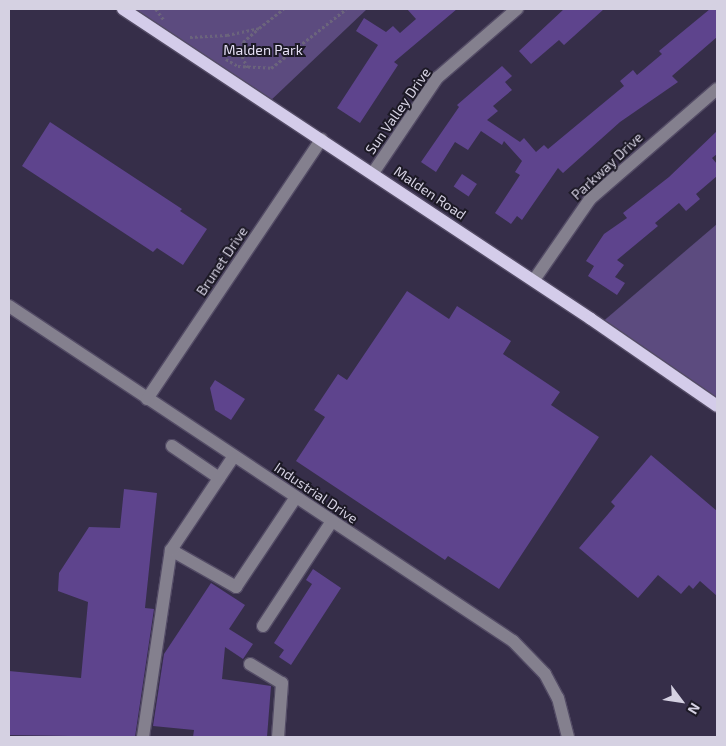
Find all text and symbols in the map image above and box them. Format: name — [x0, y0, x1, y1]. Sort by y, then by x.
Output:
park label: Malden Park — [223, 42, 303, 58]
street label: Sun Valley Drive — [362, 64, 434, 158]
street label: Parkway Drive — [568, 129, 646, 203]
street label: Malden Road — [391, 163, 469, 223]
street label: Brunet Drive — [193, 223, 251, 299]
street label: Industrial Drive — [271, 459, 361, 527]
north arrow — [656, 676, 706, 726]
text: N — [684, 700, 704, 718]

